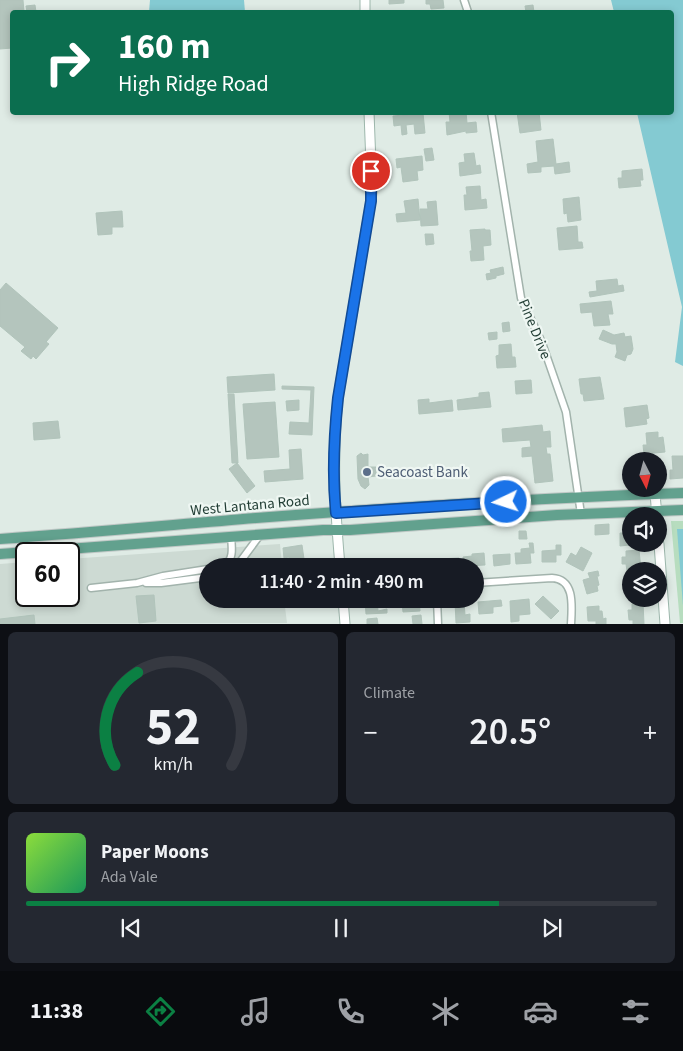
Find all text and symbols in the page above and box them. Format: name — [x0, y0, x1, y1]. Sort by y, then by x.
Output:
text: 160 m — [118, 22, 210, 72]
icon: right — [35, 30, 100, 95]
text: High Ridge Road — [118, 68, 269, 100]
pin — [350, 150, 392, 192]
icon: arrive — [357, 157, 385, 185]
street label: Pine Drive — [513, 296, 556, 362]
north arrow — [622, 452, 668, 498]
map controls — [622, 452, 667, 607]
place label: Seacoast Bank — [377, 462, 468, 483]
marker: Seacoast Bank — [361, 466, 373, 478]
position arrow — [479, 475, 531, 527]
street label: West Lantana Road — [190, 490, 311, 521]
button: sound — [622, 507, 667, 552]
speed limit sign: 60 — [15, 542, 80, 607]
button: layers — [622, 562, 667, 607]
text: 11:40 · 2 min · 490 m — [259, 569, 424, 596]
text: Climate — [364, 682, 415, 704]
text: 52 — [145, 691, 200, 765]
text: 20.5° — [469, 705, 551, 759]
text: − — [364, 713, 377, 753]
text: + — [643, 713, 657, 753]
text: km/h — [153, 752, 193, 777]
text: Paper Moons — [101, 839, 209, 866]
text: Ada Vale — [101, 866, 158, 888]
icon: previous — [117, 914, 145, 942]
icon: pause — [327, 914, 355, 942]
icon: next — [538, 914, 566, 942]
icon: directions — [143, 994, 178, 1029]
icon: music — [238, 994, 273, 1029]
icon: phone — [333, 994, 368, 1029]
icon: climate — [428, 994, 463, 1029]
icon: car — [523, 994, 558, 1029]
icon: filters — [618, 994, 653, 1029]
text: 11:38 — [30, 995, 83, 1027]

